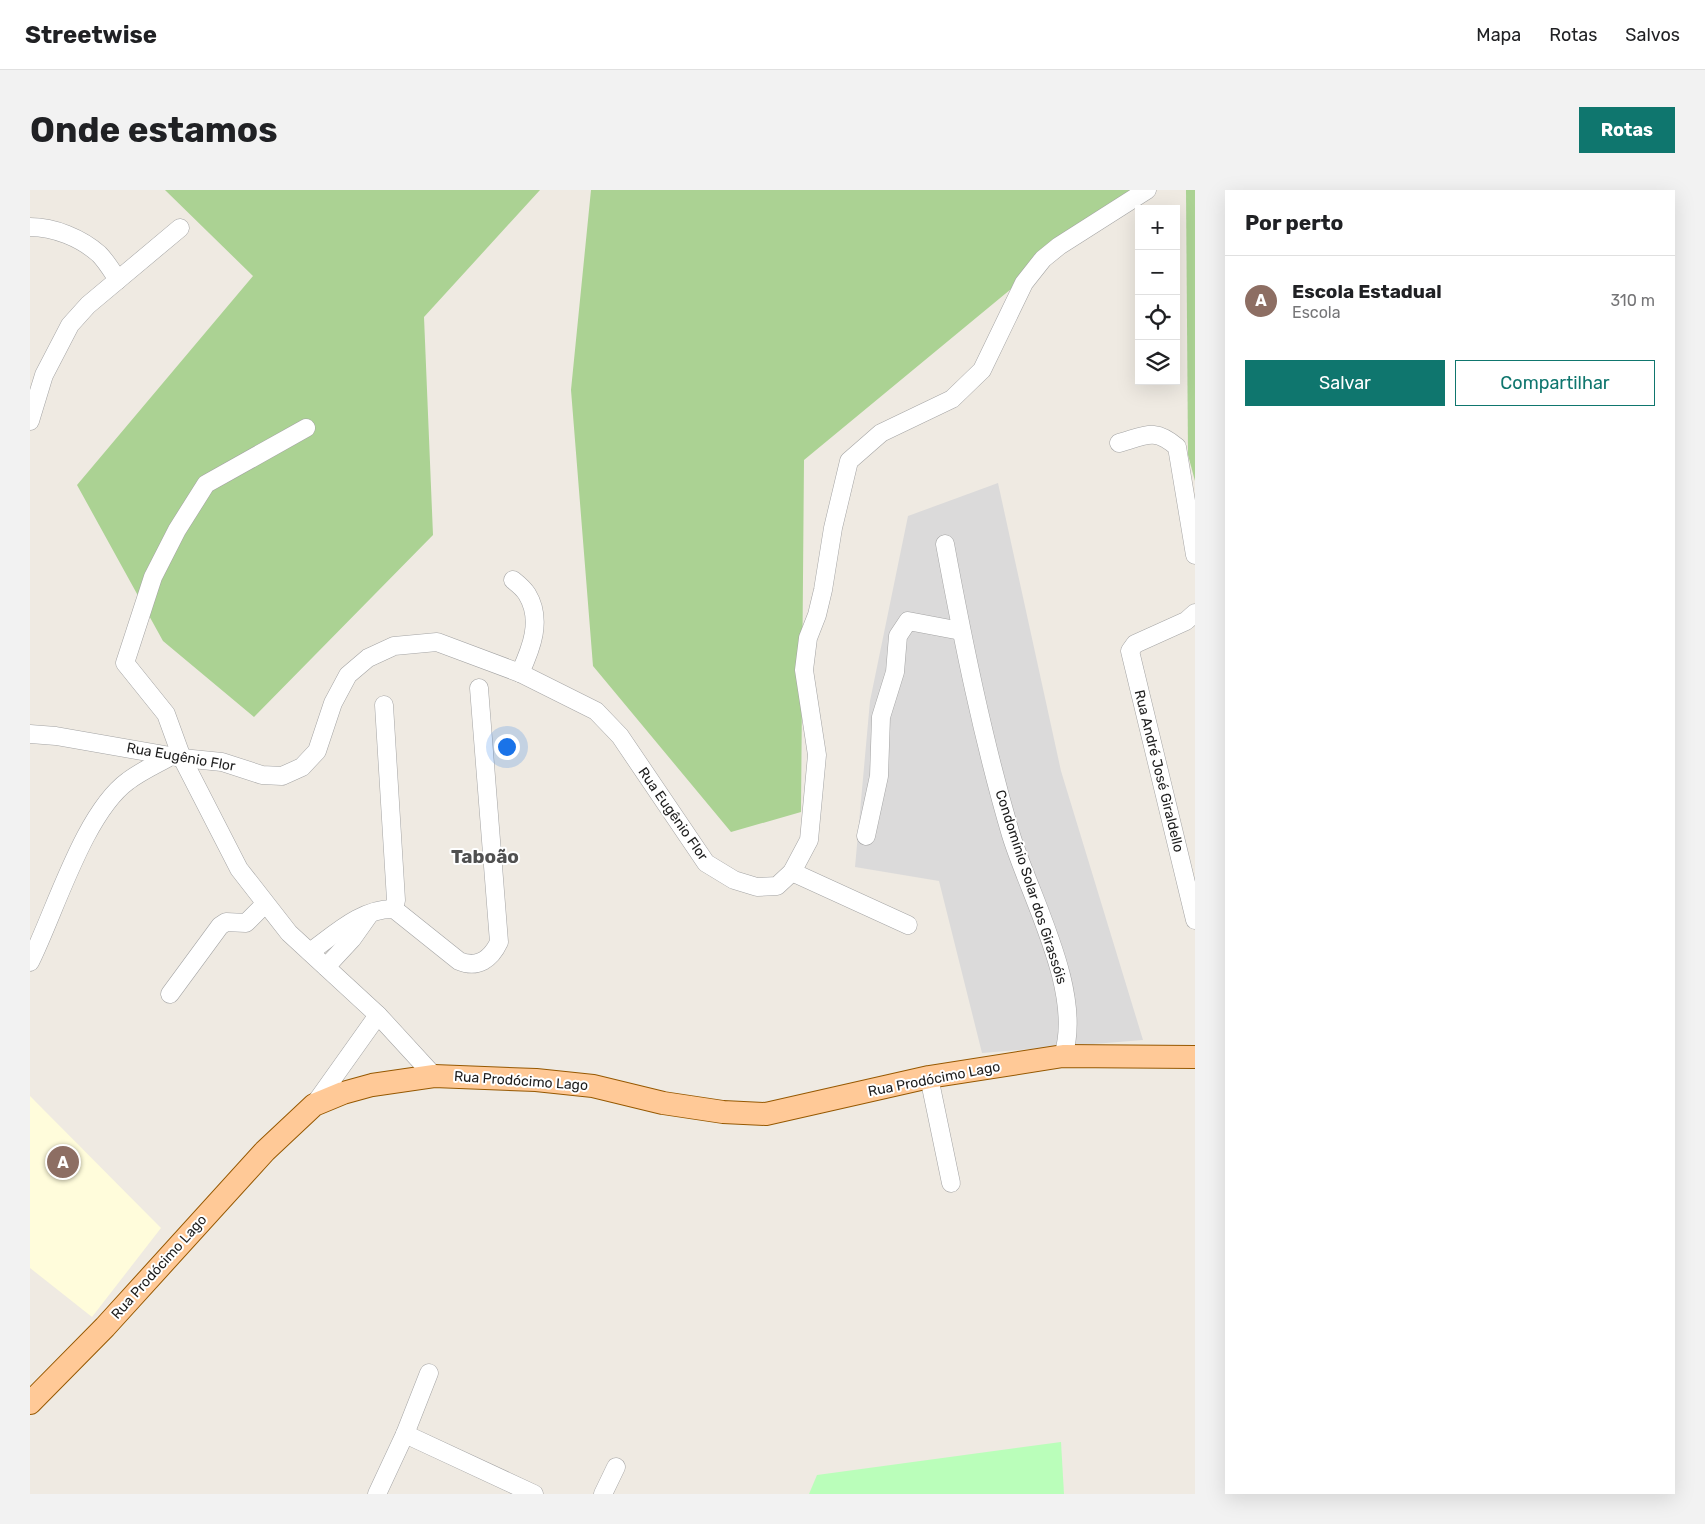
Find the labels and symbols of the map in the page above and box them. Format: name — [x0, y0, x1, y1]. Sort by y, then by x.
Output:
street label: Rua André José Giraldello — [1131, 688, 1187, 854]
your location — [494, 734, 520, 760]
street label: Rua Eugênio Flor — [125, 739, 237, 775]
street label: Rua Eugênio Flor — [634, 764, 712, 865]
street label: Condomínio Solar dos Girassóis — [992, 788, 1070, 986]
district label: Taboão — [451, 845, 519, 868]
street label: Rua Prodócimo Lago — [866, 1058, 1002, 1100]
street label: Rua Prodócimo Lago — [453, 1068, 589, 1094]
pin: A — [47, 1143, 79, 1181]
street label: Rua Prodócimo Lago — [108, 1211, 210, 1323]

